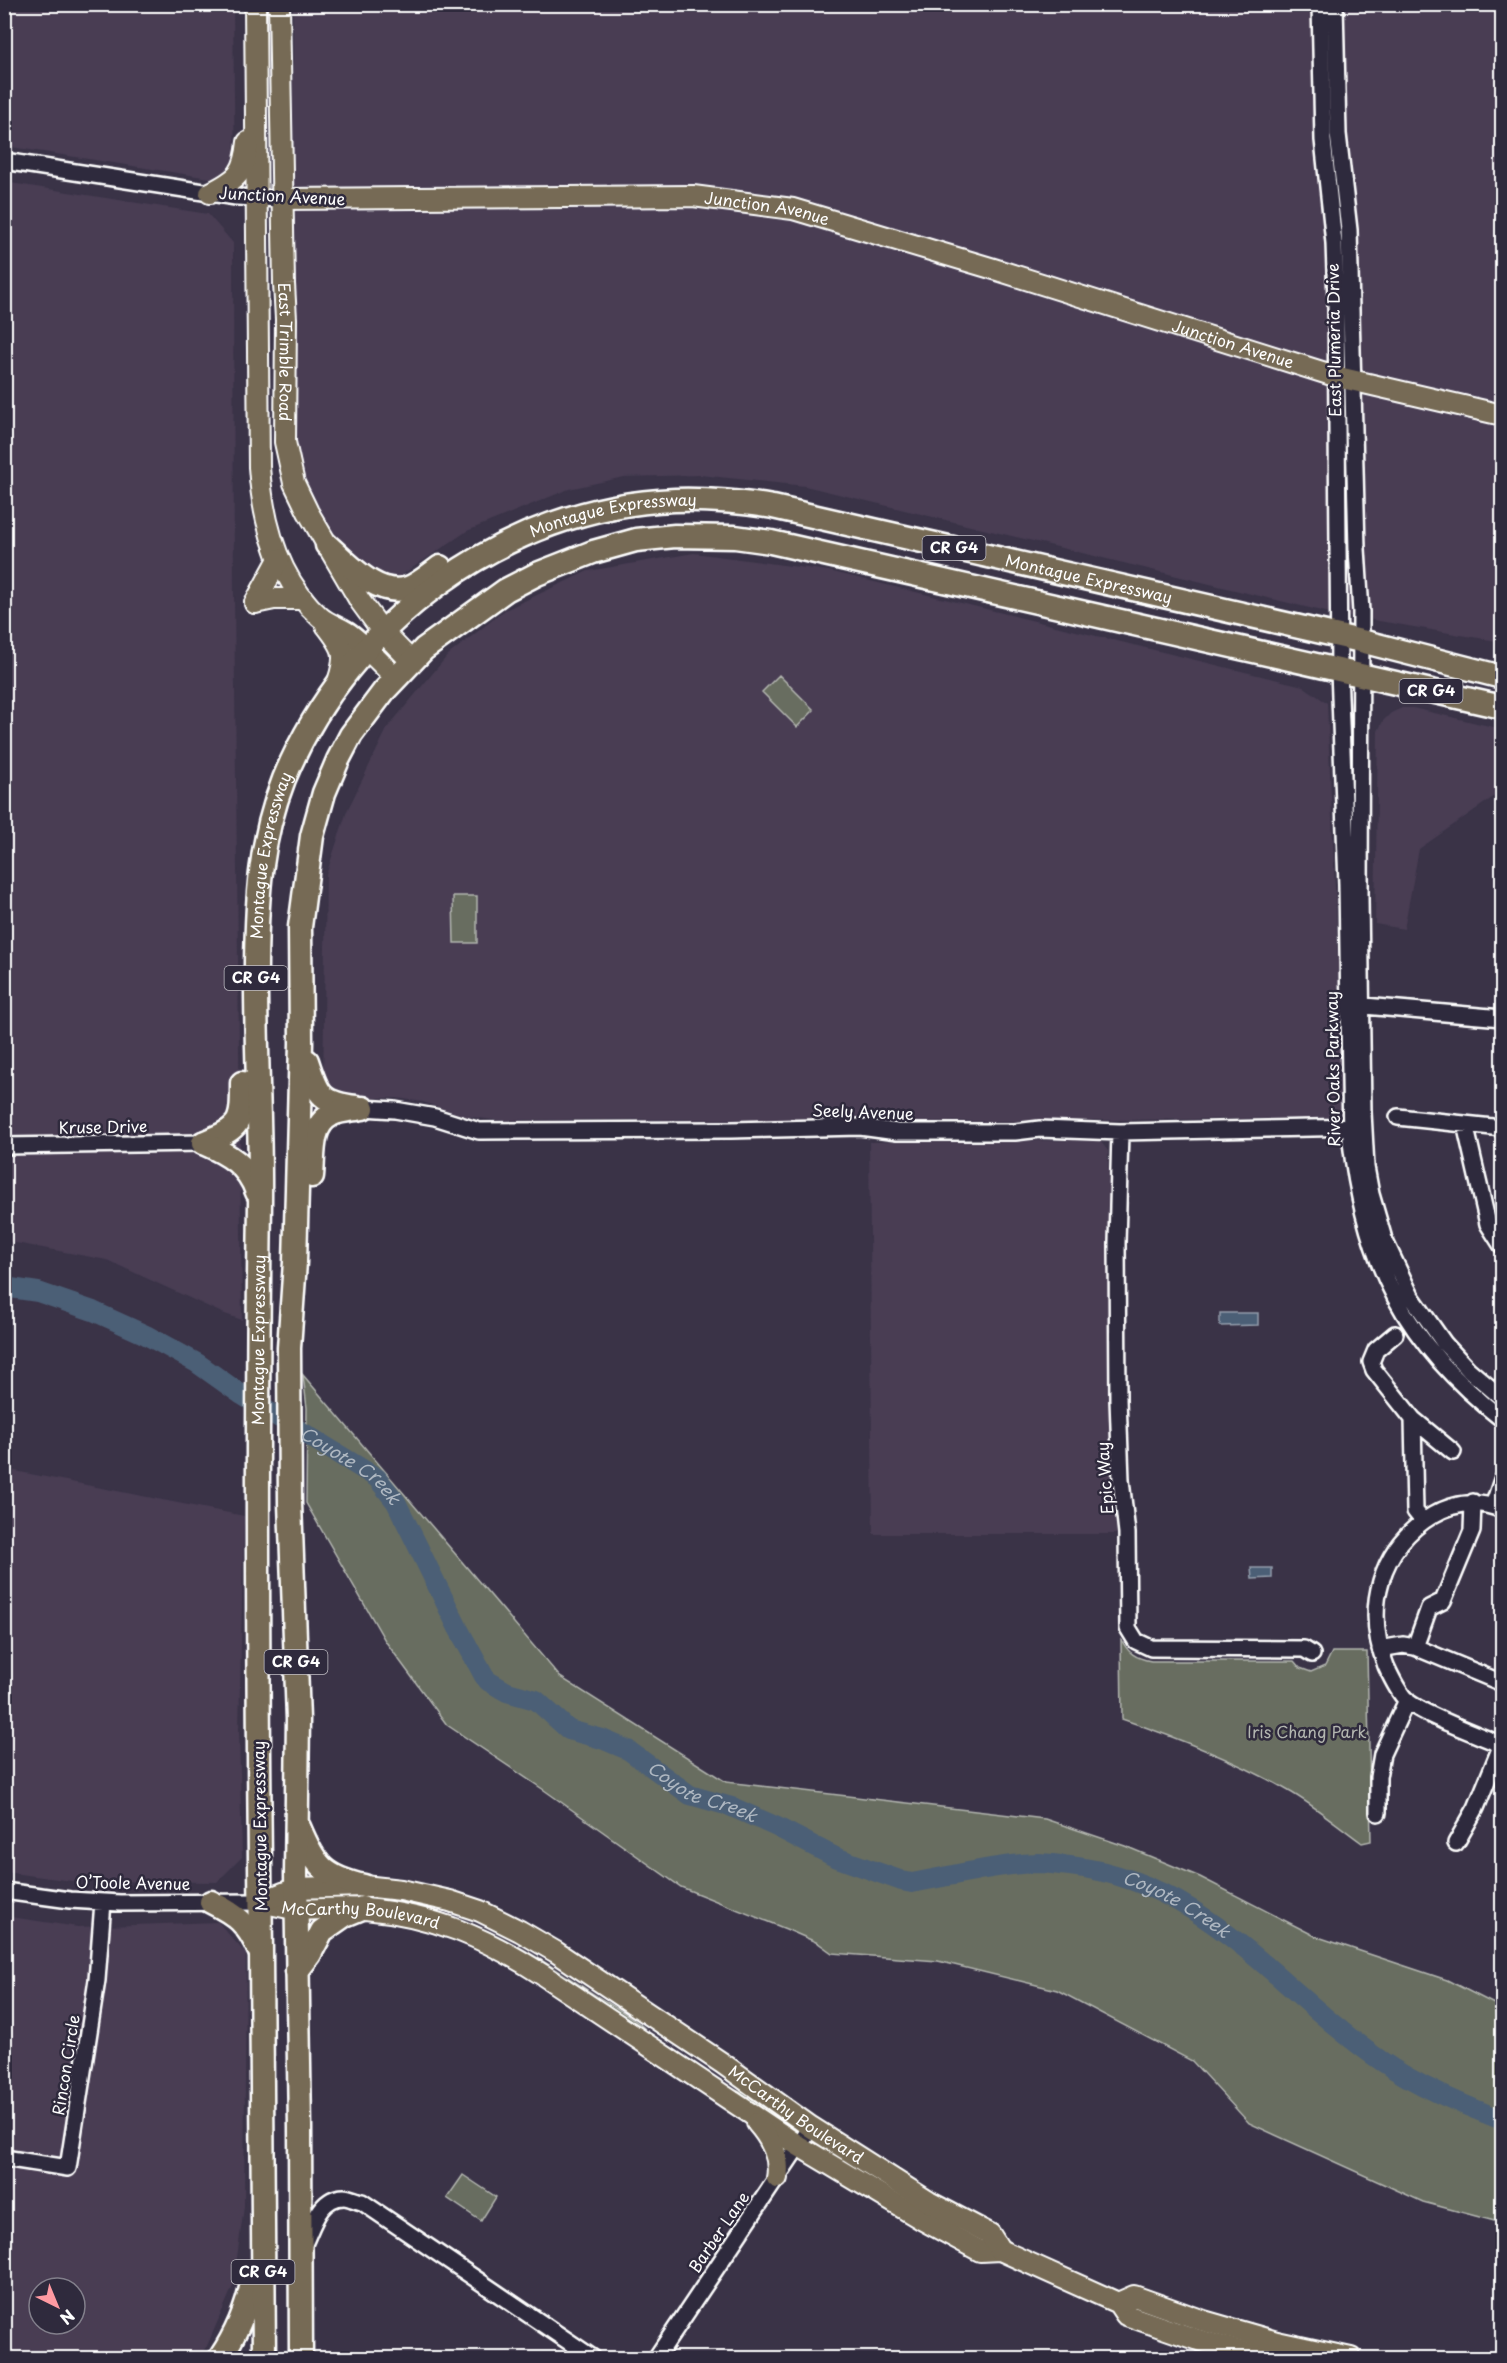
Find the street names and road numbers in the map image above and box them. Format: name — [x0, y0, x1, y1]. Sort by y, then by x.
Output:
street label: Junction Avenue — [218, 180, 346, 210]
street label: Junction Avenue — [703, 185, 833, 230]
street label: East Plumeria Drive — [1320, 263, 1346, 417]
street label: East Trimble Road — [273, 282, 299, 421]
street label: Junction Avenue — [1169, 313, 1297, 374]
street label: Montague Expressway — [525, 487, 697, 542]
road number: CR G4 — [922, 536, 986, 560]
street label: Montague Expressway — [1003, 547, 1175, 609]
road number: CR G4 — [1400, 679, 1462, 703]
street label: Montague Expressway — [243, 768, 297, 939]
road number: CR G4 — [224, 966, 288, 990]
street label: River Oaks Parkway — [1319, 991, 1345, 1147]
street label: Seely Avenue — [812, 1097, 914, 1125]
street label: Kruse Drive — [58, 1113, 148, 1139]
street label: Montague Expressway — [245, 1255, 270, 1425]
street label: Epic Way — [1090, 1441, 1119, 1515]
road number: CR G4 — [264, 1650, 328, 1674]
street label: Montague Expressway — [246, 1741, 272, 1911]
street label: O’Toole Avenue — [75, 1869, 191, 1895]
street label: McCarthy Boulevard — [280, 1894, 443, 1934]
street label: Rincon Circle — [45, 2013, 85, 2117]
street label: McCarthy Boulevard — [724, 2059, 869, 2169]
street label: Barber Lane — [682, 2186, 754, 2277]
road number: CR G4 — [232, 2260, 294, 2284]

